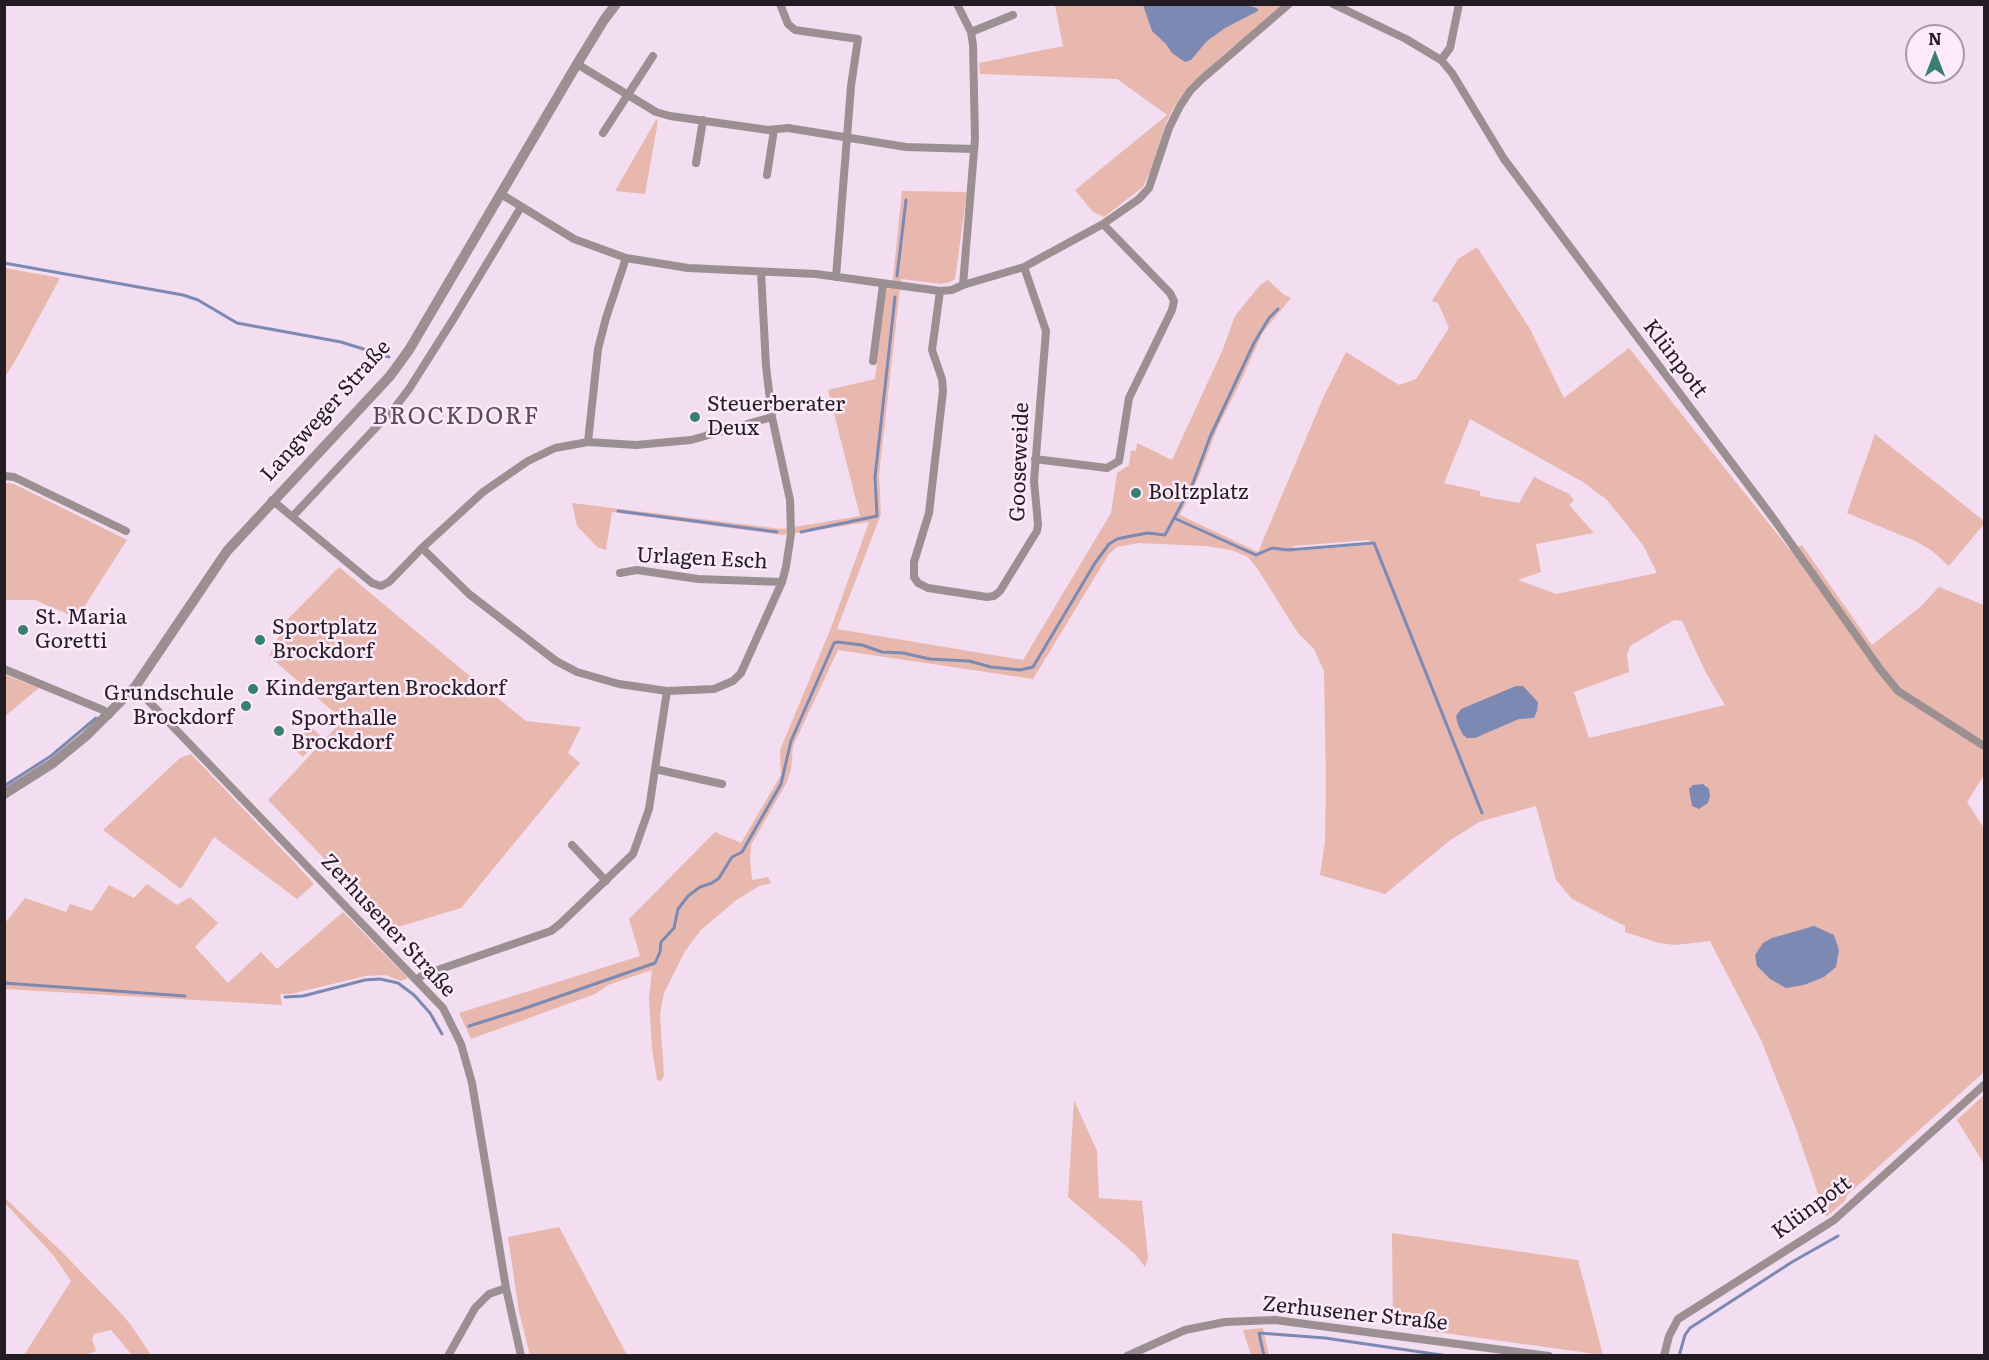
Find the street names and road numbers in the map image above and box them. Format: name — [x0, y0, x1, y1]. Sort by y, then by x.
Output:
street label: Klünpott — [1637, 315, 1713, 403]
street label: Langweger Straße — [256, 335, 396, 487]
street label: Gooseweide — [1005, 402, 1035, 522]
street label: Urlagen Esch — [636, 543, 768, 575]
street label: Zerhusener Straße — [315, 849, 461, 1003]
street label: Klünpott — [1768, 1171, 1856, 1245]
street label: Zerhusener Straße — [1261, 1292, 1449, 1336]

